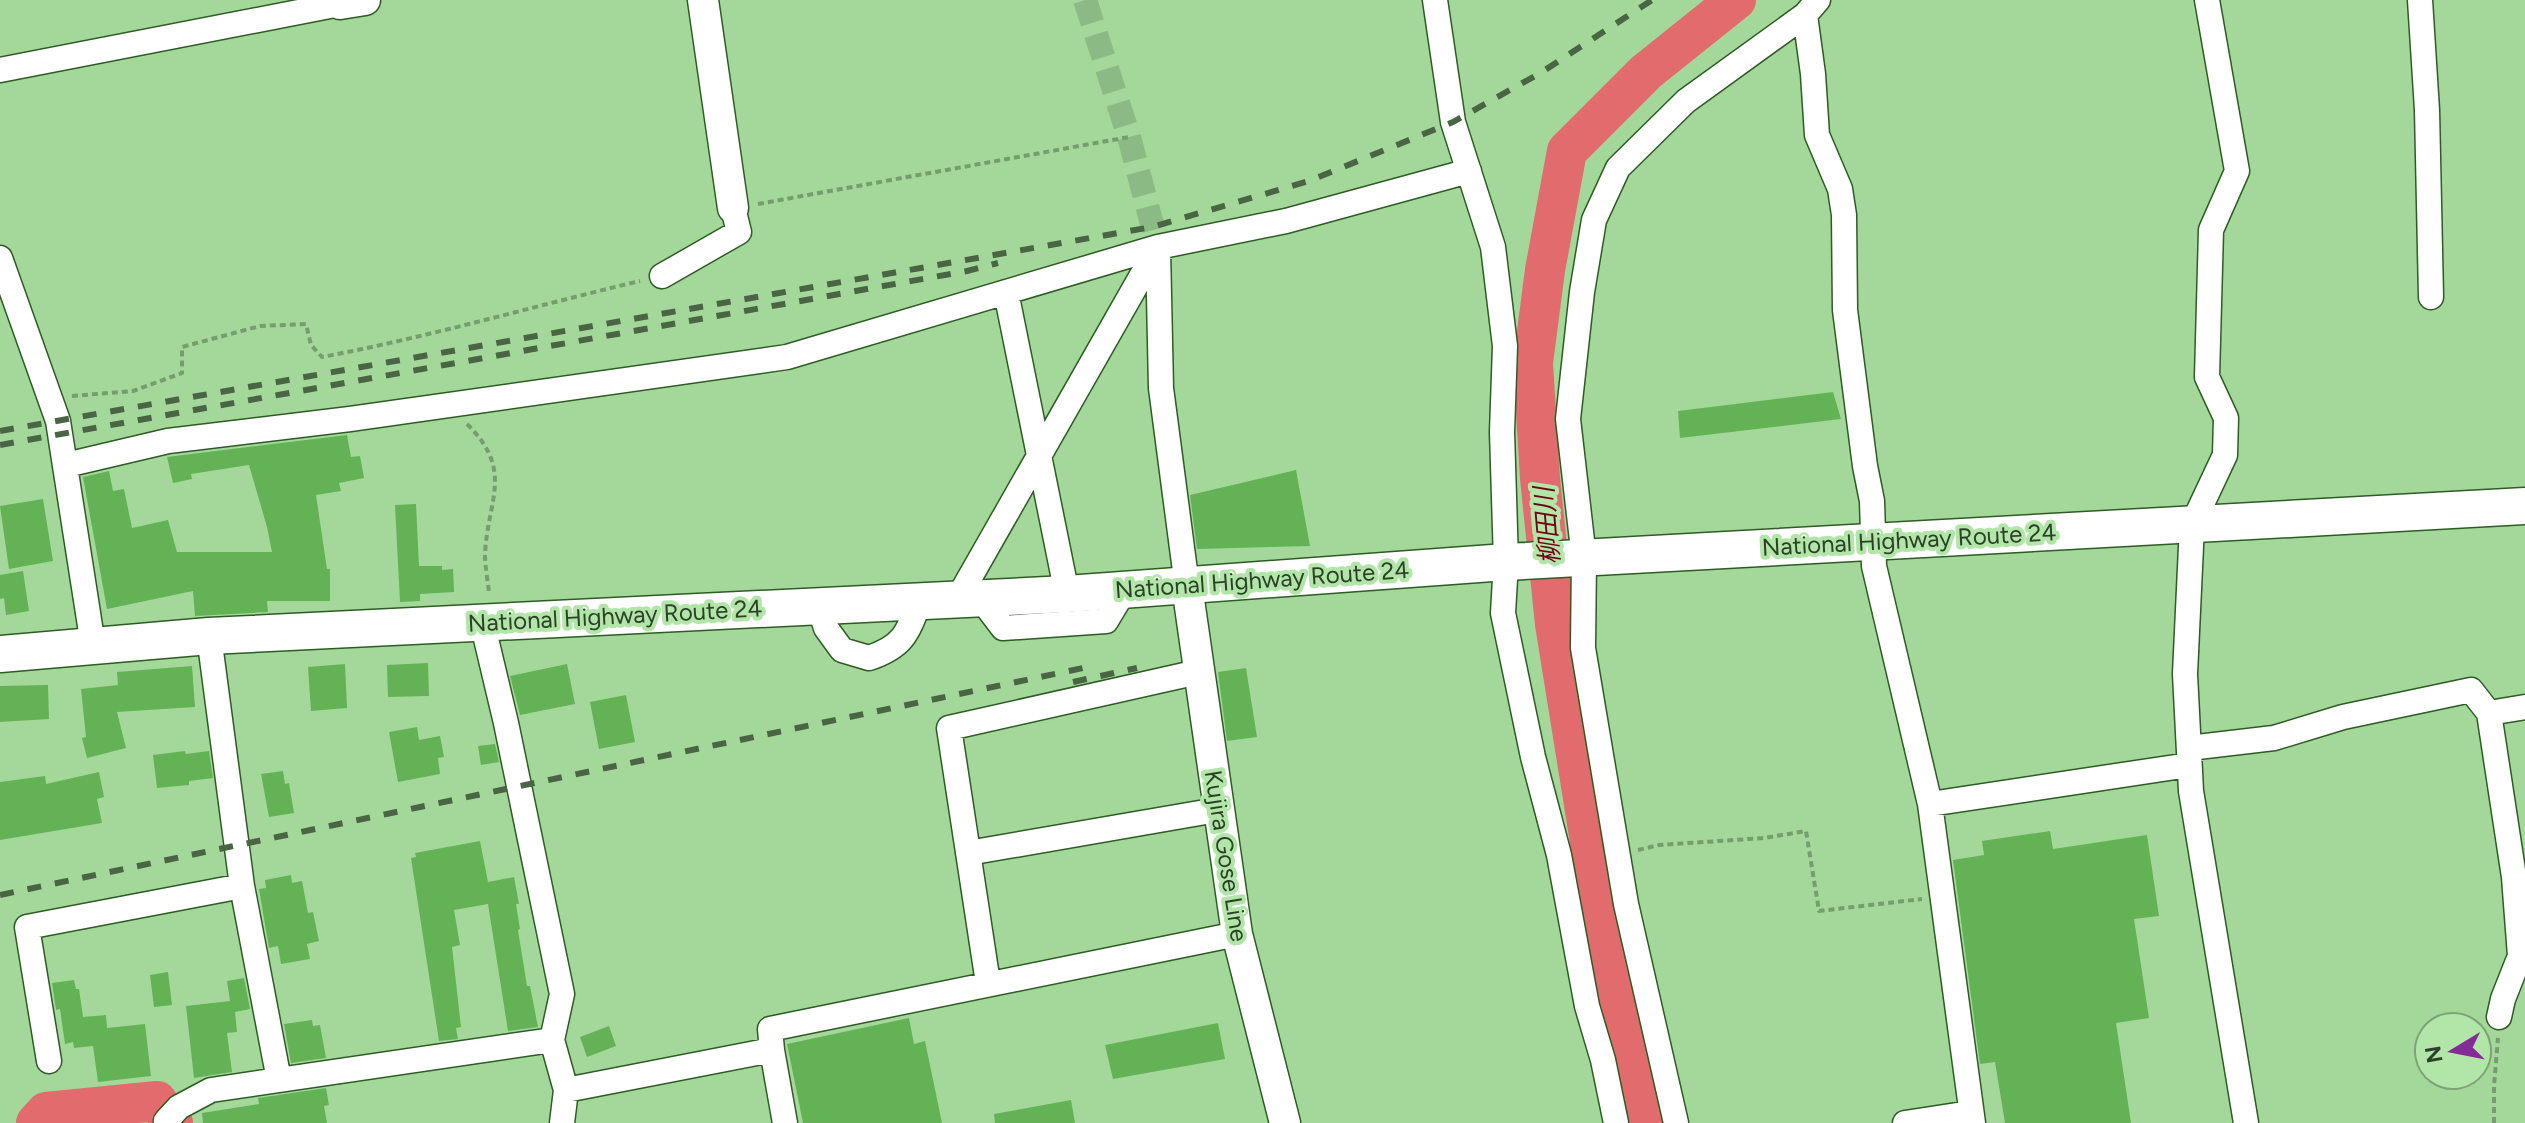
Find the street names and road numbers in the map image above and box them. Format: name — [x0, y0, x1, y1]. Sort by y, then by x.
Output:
street label: National Highway Route 24 — [1761, 517, 2057, 562]
street label: National Highway Route 24 — [1114, 555, 1410, 604]
street label: National Highway Route 24 — [467, 593, 763, 638]
street label: Kujira Gose Line — [1199, 768, 1254, 944]

